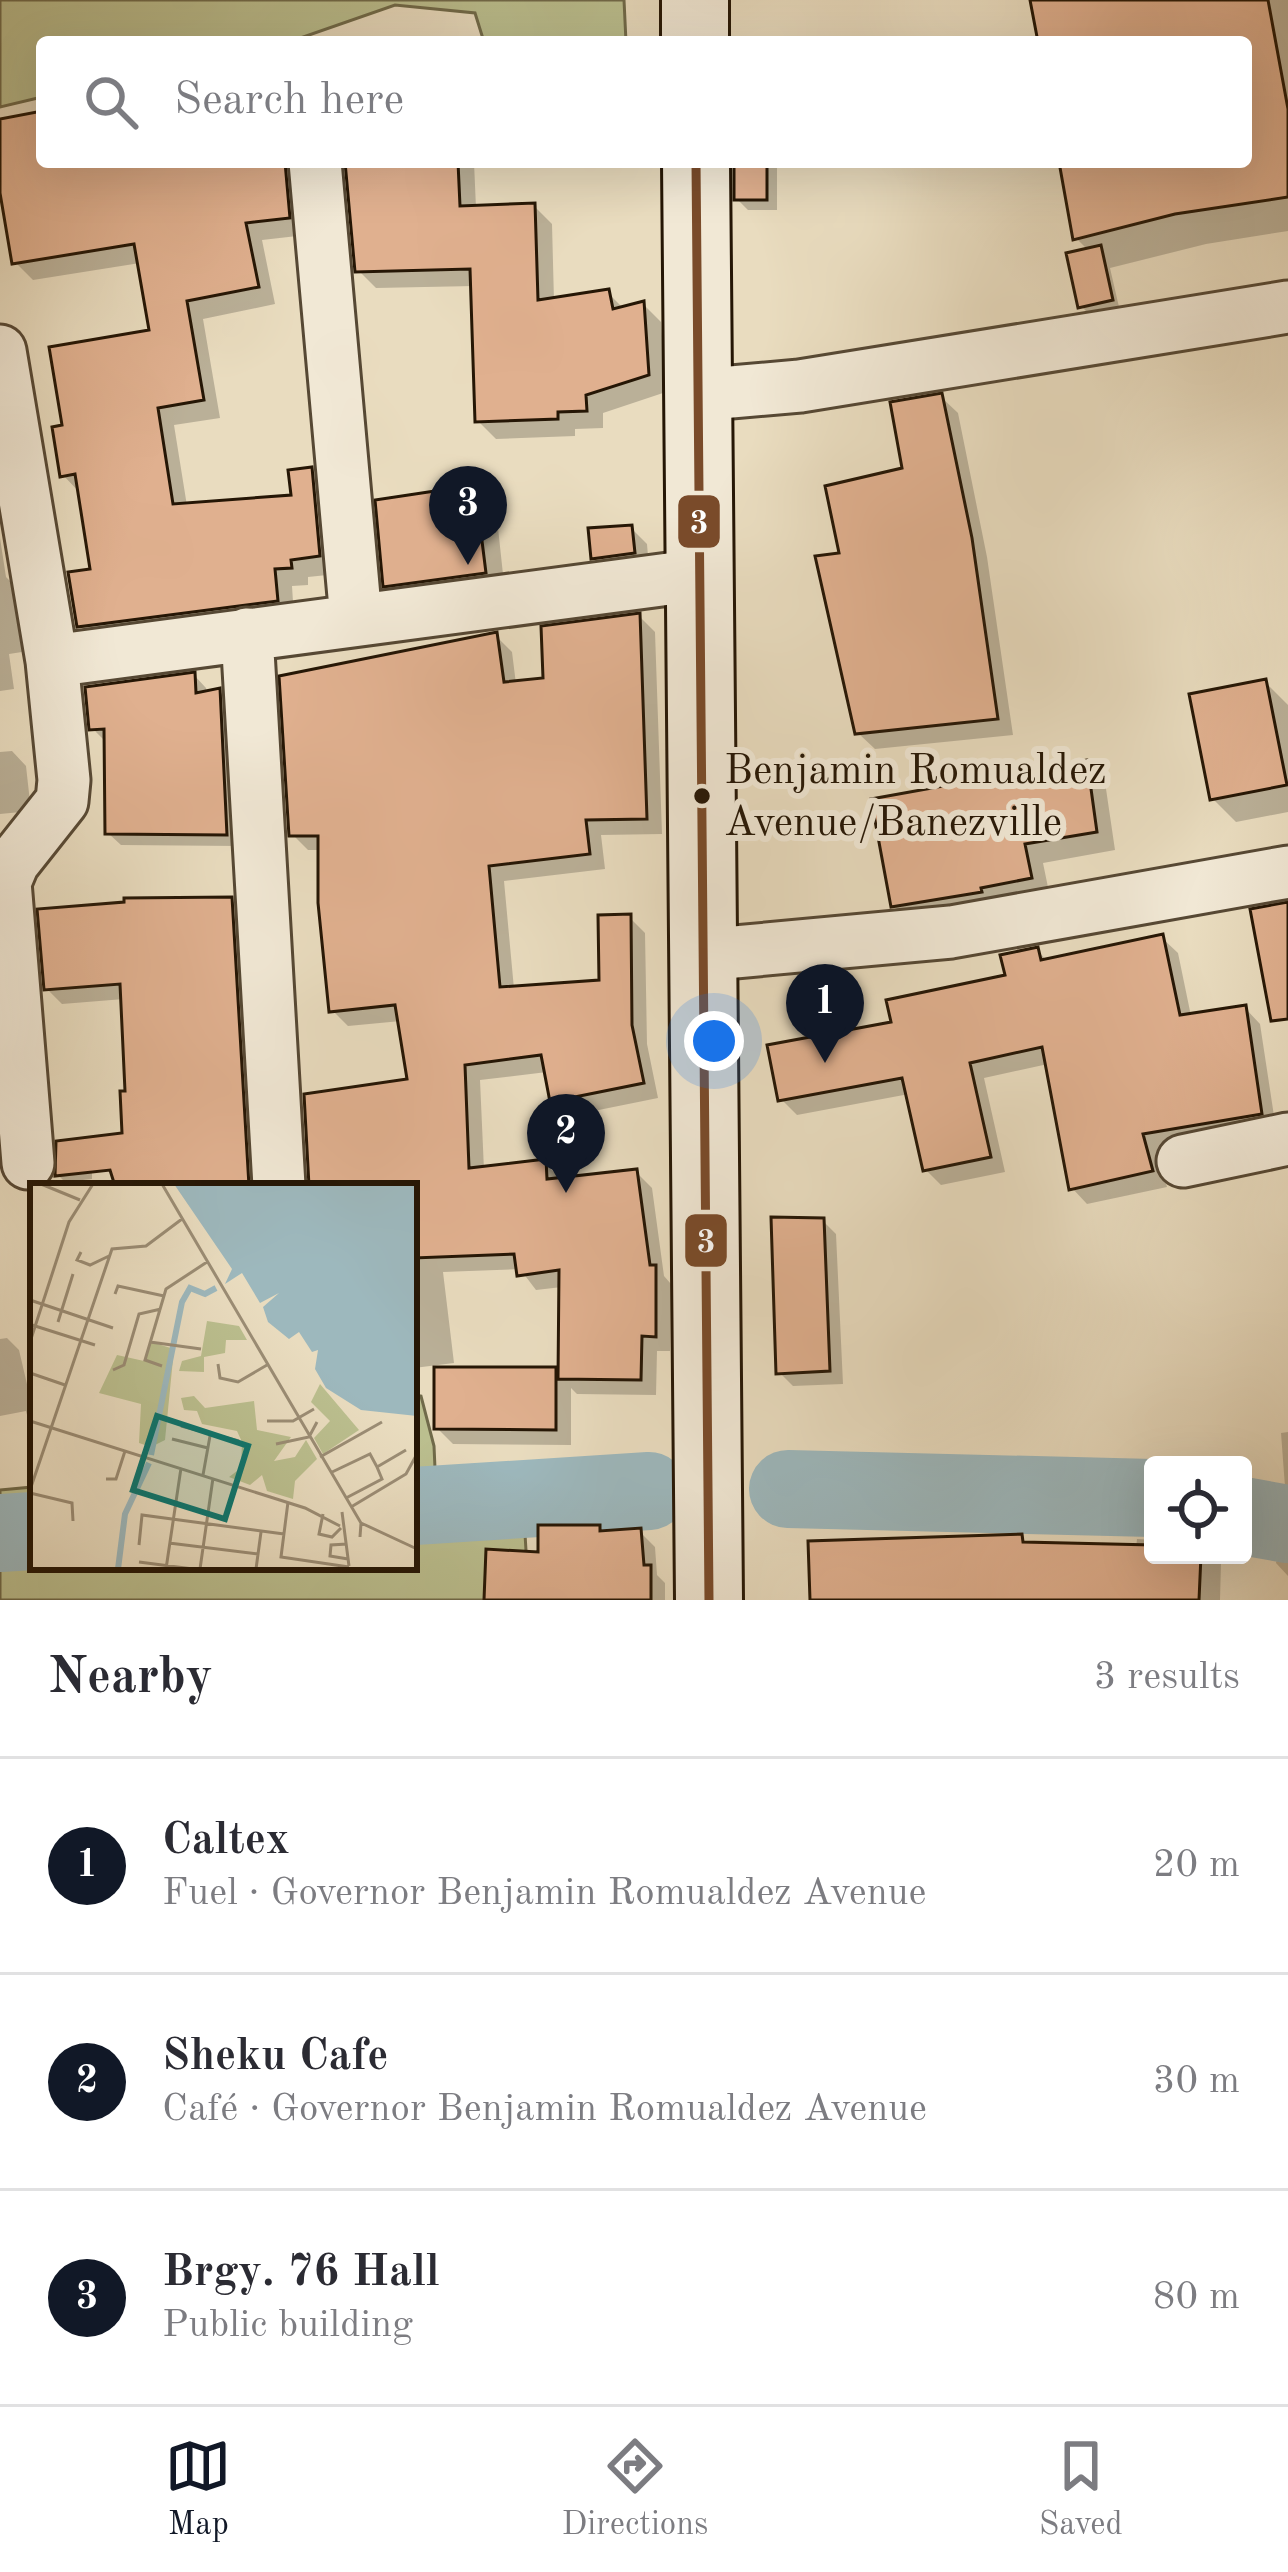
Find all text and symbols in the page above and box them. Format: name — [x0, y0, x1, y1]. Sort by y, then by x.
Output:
search box — [36, 36, 1252, 168]
icon: search — [78, 69, 144, 135]
text: Search here — [174, 79, 404, 124]
pin: 3 — [429, 466, 507, 565]
line badge: 3 — [676, 493, 722, 550]
text: 3 — [689, 508, 709, 541]
place label: Benjamin Romualdez Avenue/Banezville — [724, 751, 1107, 845]
marker: Benjamin Romualdez Avenue/Banezville — [691, 785, 713, 807]
pin: 1 — [786, 964, 864, 1063]
your location — [684, 1011, 744, 1071]
pin: 2 — [527, 1094, 605, 1193]
inset map — [30, 1183, 417, 1570]
line badge: 3 — [683, 1212, 729, 1269]
text: 3 — [696, 1227, 716, 1260]
map controls — [1144, 1456, 1252, 1564]
button: locate — [1144, 1456, 1252, 1564]
text: Nearby — [48, 1653, 213, 1704]
text: 3 results — [1094, 1658, 1240, 1697]
text: Caltex — [162, 1819, 289, 1864]
text: 1 — [76, 1846, 98, 1885]
text: 20 m — [1153, 1846, 1240, 1885]
text: Fuel · Governor Benjamin Romualdez Avenue — [162, 1874, 926, 1913]
text: Sheku Cafe — [162, 2035, 388, 2080]
text: 2 — [76, 2062, 98, 2101]
text: 30 m — [1153, 2062, 1240, 2101]
text: Café · Governor Benjamin Romualdez Avenue — [162, 2090, 927, 2129]
text: Brgy. 76 Hall — [162, 2251, 440, 2296]
text: 3 — [76, 2278, 98, 2317]
text: 80 m — [1153, 2278, 1240, 2317]
text: Public building — [162, 2306, 413, 2345]
tab: Map — [165, 2433, 231, 2546]
tab: Directions — [562, 2433, 708, 2546]
tab: Saved — [1039, 2433, 1123, 2546]

